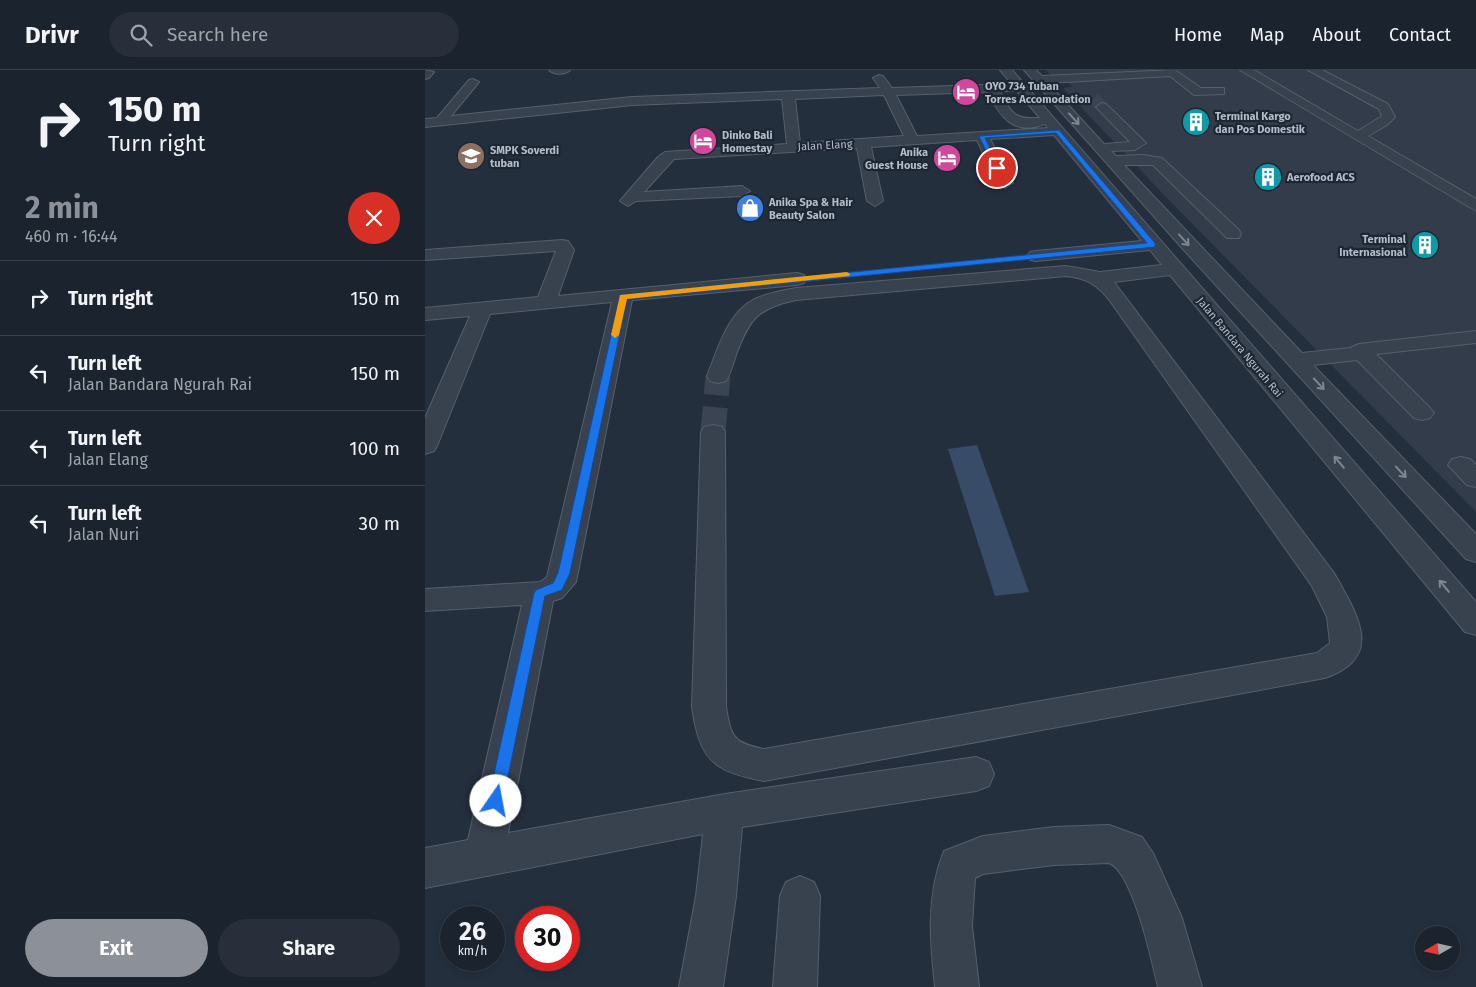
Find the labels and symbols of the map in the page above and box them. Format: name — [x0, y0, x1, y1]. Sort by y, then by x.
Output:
hotel icon: OYO 734 Tuban Torres Accomodation — [951, 77, 981, 107]
place label: OYO 734 Tuban Torres Accomodation — [985, 80, 1091, 106]
building icon: Terminal Kargo dan Pos Domestik — [1181, 107, 1211, 137]
place label: Terminal Kargo dan Pos Domestik — [1215, 110, 1306, 136]
one-way arrow — [1069, 113, 1080, 126]
hotel icon: Dinko Bali Homestay — [688, 126, 718, 156]
place label: Dinko Bali Homestay — [722, 129, 773, 155]
street label: Jalan Elang — [797, 138, 853, 153]
school or university icon: SMPK Soverdi tuban — [456, 141, 486, 171]
hotel icon: Anika Guest House — [932, 143, 962, 173]
place label: SMPK Soverdi tuban — [490, 144, 559, 170]
place label: Anika Guest House — [865, 146, 928, 172]
pin — [976, 147, 1018, 189]
building icon: Aerofood ACS — [1253, 162, 1283, 192]
place label: Aerofood ACS — [1286, 171, 1356, 184]
shop icon: Anika Spa & Hair Beauty Salon — [735, 193, 765, 223]
place label: Anika Spa & Hair Beauty Salon — [768, 196, 853, 222]
building icon: Terminal Internasional — [1410, 230, 1440, 260]
one-way arrow — [1178, 233, 1190, 246]
place label: Terminal Internasional — [1339, 233, 1407, 259]
street label: Jalan Bandara Ngurah Rai — [1194, 295, 1285, 400]
one-way arrow — [1313, 377, 1325, 390]
one-way arrow — [1333, 456, 1344, 469]
one-way arrow — [1395, 465, 1407, 478]
one-way arrow — [1439, 579, 1450, 592]
position arrow — [469, 774, 521, 826]
speed limit sign: 30 — [515, 906, 580, 971]
north arrow — [1415, 926, 1460, 971]

